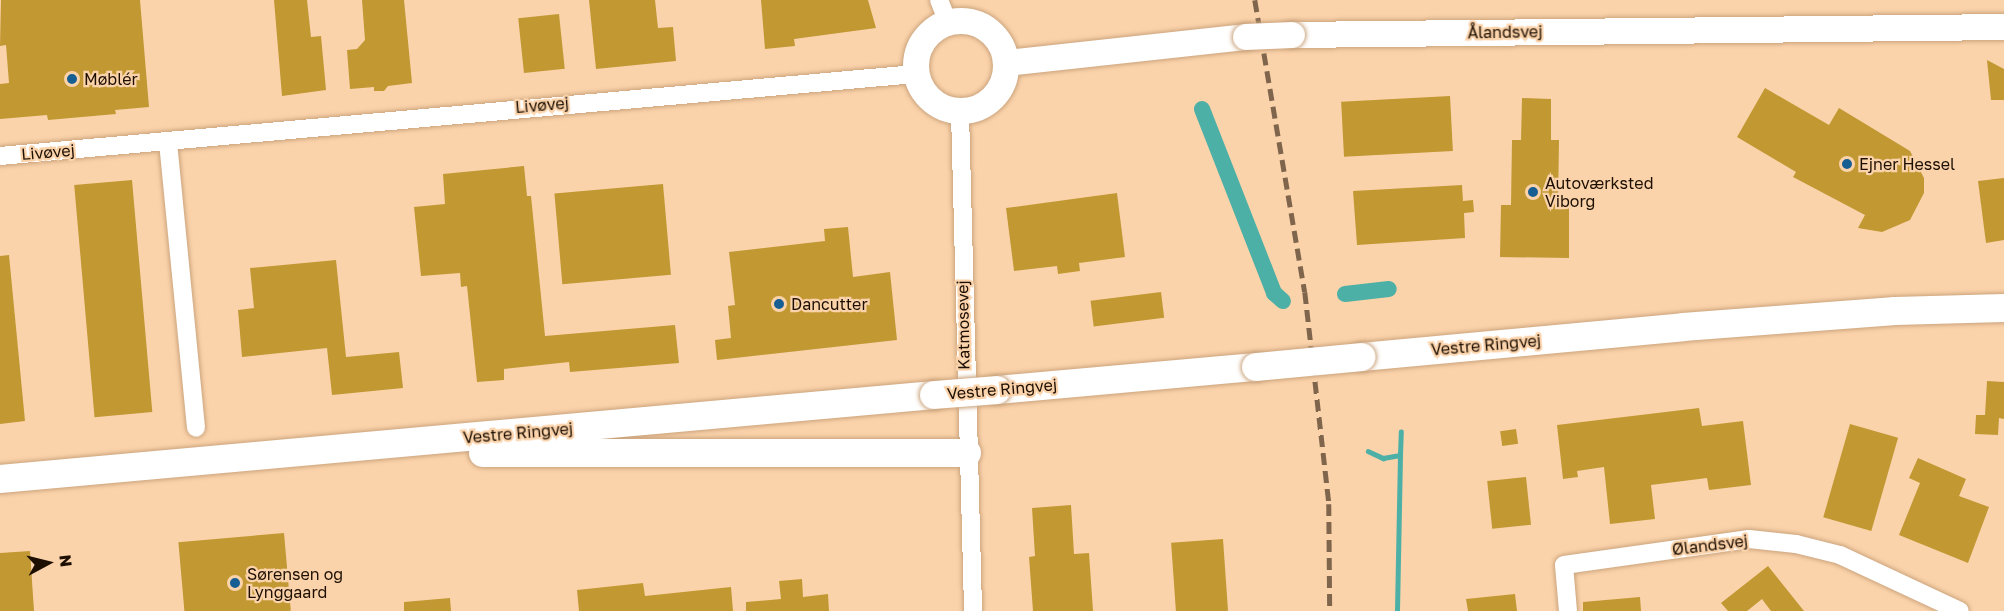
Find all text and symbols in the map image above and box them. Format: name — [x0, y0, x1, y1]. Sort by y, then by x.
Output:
street label: Ålandsvej — [1467, 22, 1543, 42]
place label: Møblér — [84, 69, 138, 89]
marker: Møblér — [65, 72, 79, 86]
street label: Livøvej — [514, 93, 570, 117]
street label: Livøvej — [20, 140, 76, 164]
place label: Ejner Hessel — [1859, 154, 1955, 174]
marker: Ejner Hessel — [1840, 157, 1854, 171]
place label: Autoværksted Viborg — [1545, 173, 1653, 211]
marker: Autoværksted Viborg — [1526, 185, 1540, 199]
street label: Katmosevej — [953, 280, 973, 370]
place label: Dancutter — [791, 294, 868, 314]
marker: Dancutter — [772, 297, 786, 311]
street label: Vestre Ringvej — [1430, 331, 1542, 359]
street label: Vestre Ringvej — [946, 375, 1058, 403]
street label: Vestre Ringvej — [462, 419, 574, 447]
street label: Ølandsvej — [1671, 531, 1749, 559]
north arrow — [18, 533, 78, 593]
text: N — [55, 554, 77, 568]
place label: Sørensen og Lynggaard — [247, 564, 343, 602]
marker: Sørensen og Lynggaard — [228, 576, 242, 590]

